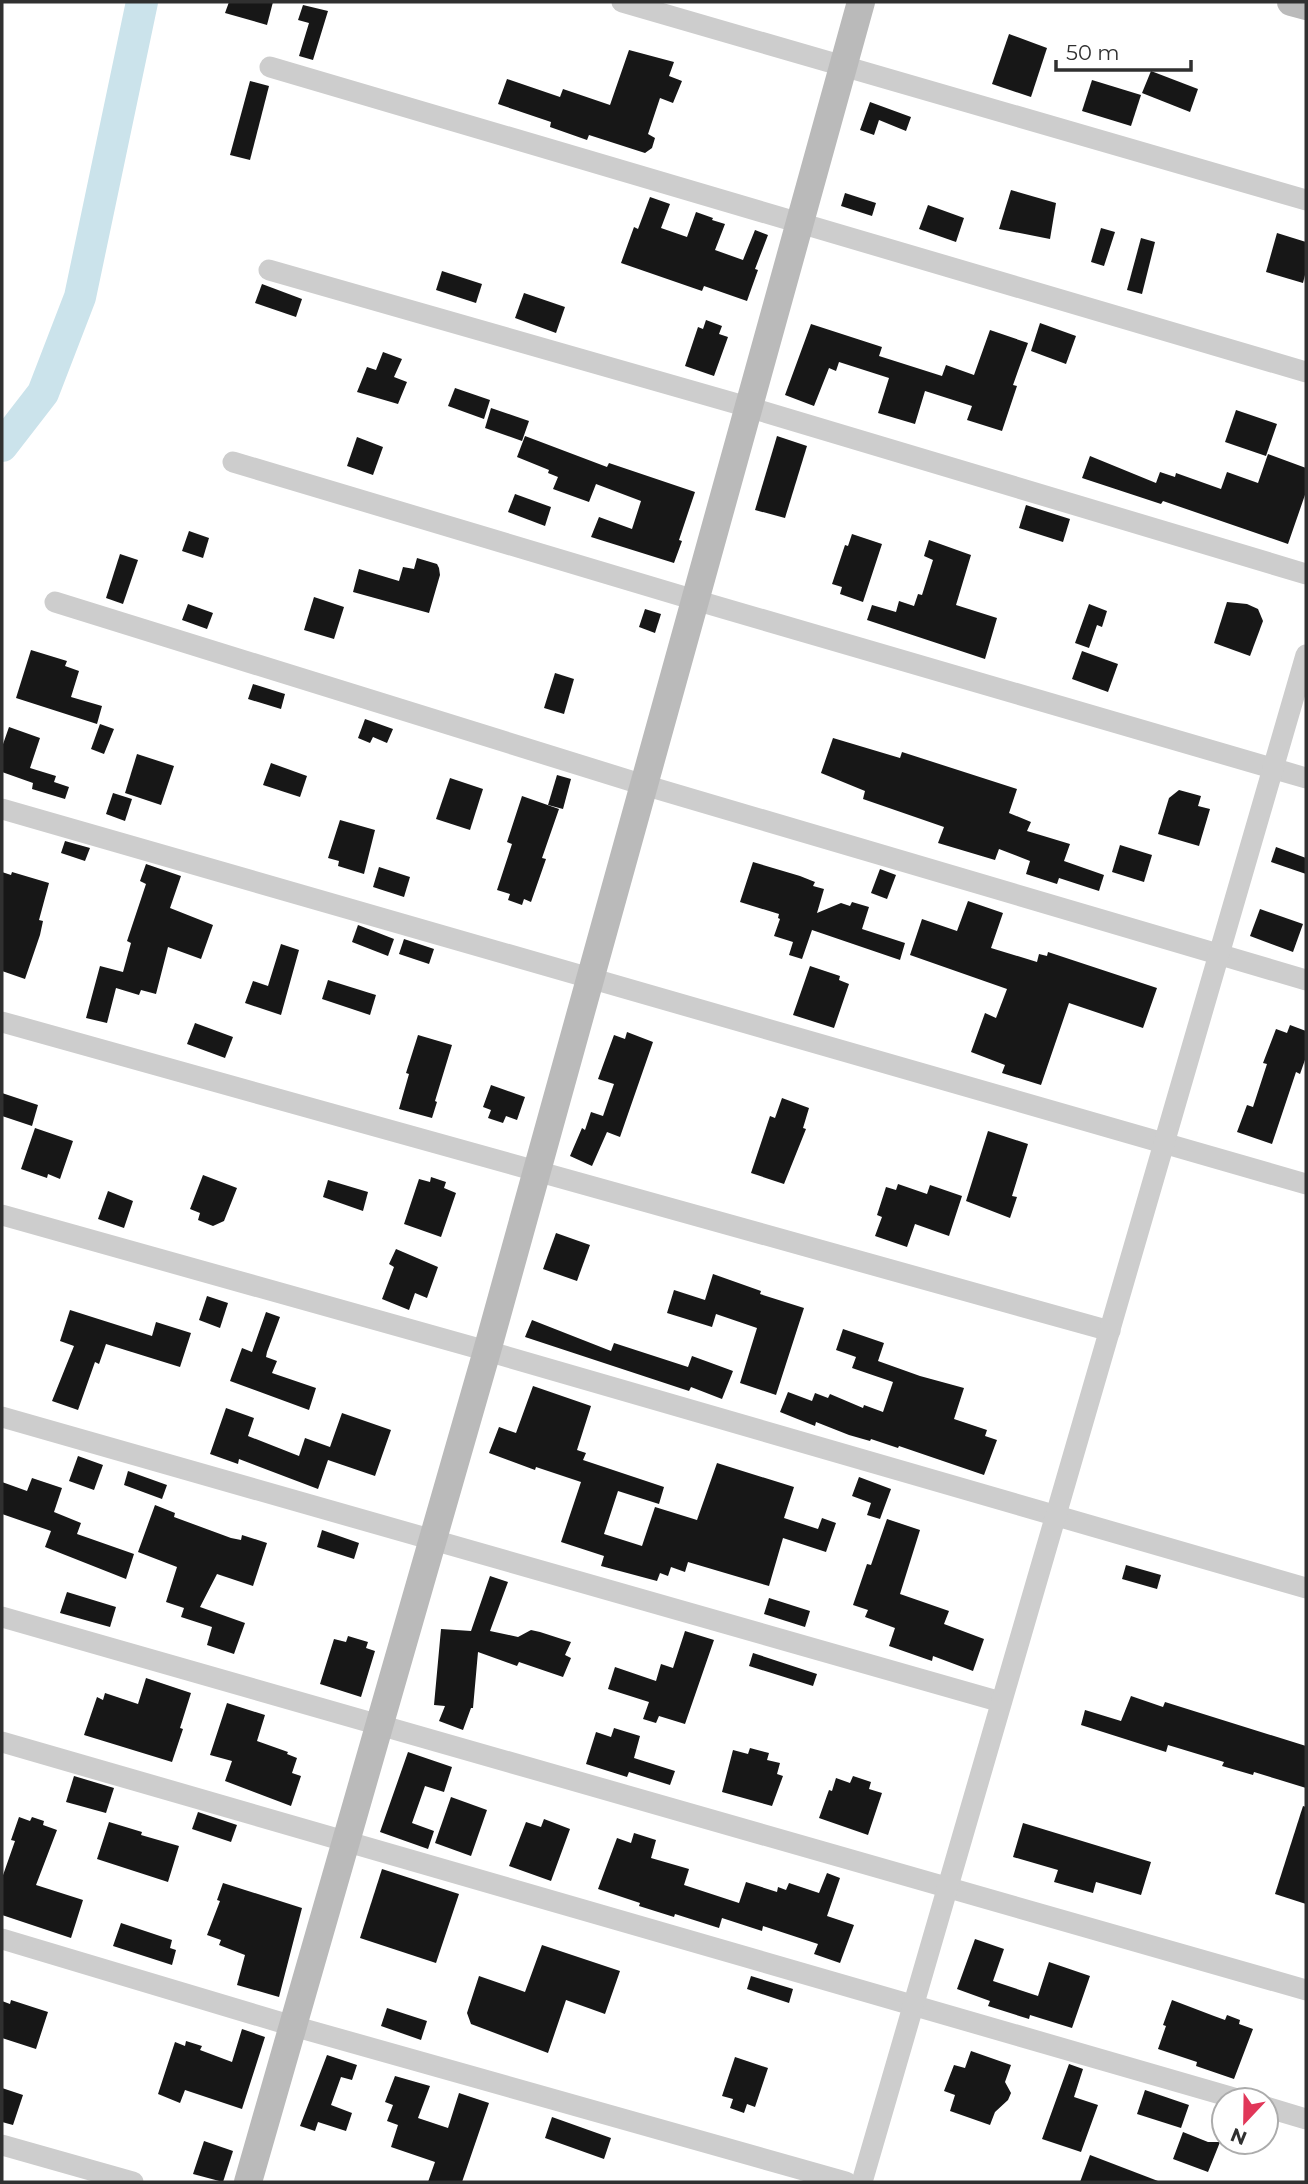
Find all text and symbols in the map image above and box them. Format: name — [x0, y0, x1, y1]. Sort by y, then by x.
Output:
scale bar — [1056, 28, 1191, 72]
text: 50 m — [1066, 40, 1120, 65]
north arrow — [1210, 2086, 1280, 2156]
text: N — [1227, 2123, 1250, 2150]

